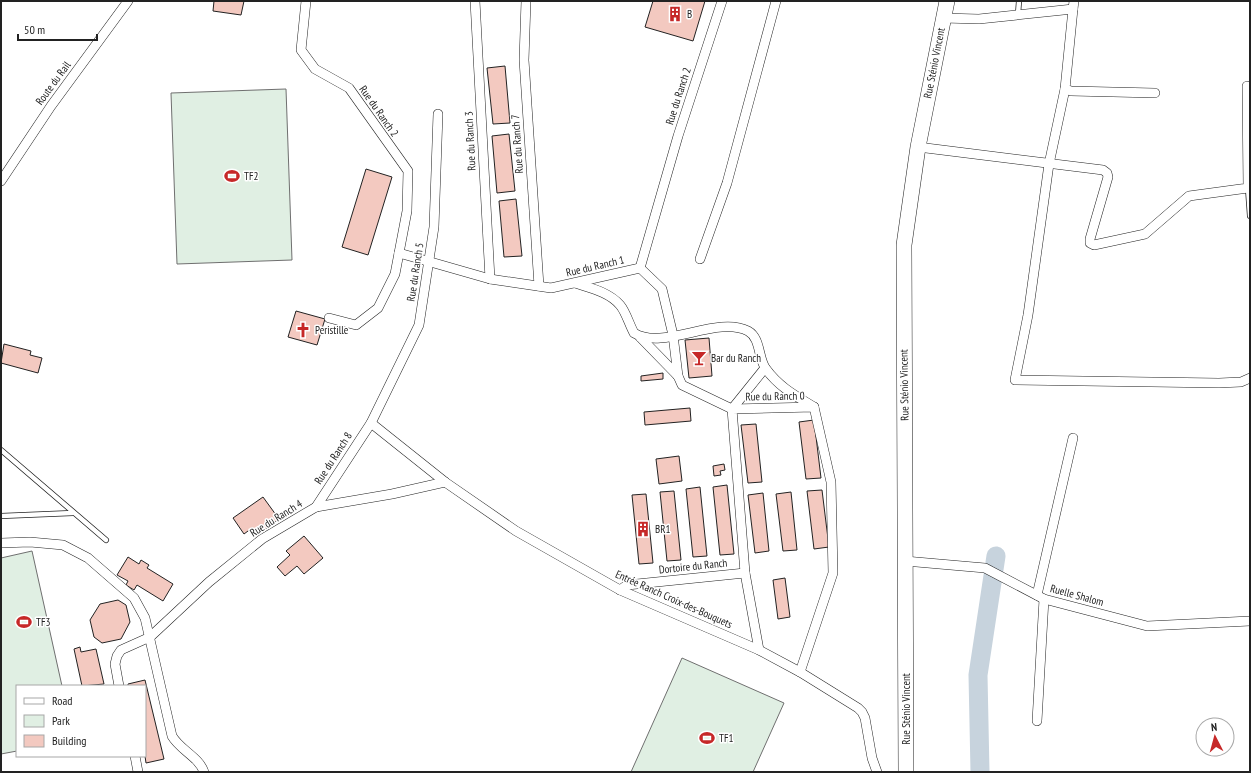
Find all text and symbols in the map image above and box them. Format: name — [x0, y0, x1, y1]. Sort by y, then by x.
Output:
building icon: B — [666, 5, 684, 23]
place label: B — [687, 7, 692, 21]
scale bar — [18, 16, 97, 42]
text: 50 m — [24, 22, 45, 37]
street label: Rue Sténio Vincent — [920, 27, 948, 99]
street label: Route du Rail — [32, 58, 74, 108]
street label: Rue du Ranch 2 — [662, 66, 694, 126]
street label: Rue du Ranch 2 — [356, 83, 402, 139]
street label: Rue du Ranch 3 — [461, 111, 479, 171]
street label: Rue du Ranch 7 — [508, 114, 526, 174]
sports icon: TF2 — [223, 167, 241, 185]
place label: TF2 — [244, 169, 258, 183]
street label: Rue du Ranch 5 — [403, 242, 427, 302]
street label: Rue du Ranch 1 — [565, 252, 626, 279]
church icon: Peristille — [294, 321, 312, 339]
place label: Peristille — [315, 323, 349, 337]
bar icon: Bar du Ranch — [690, 349, 708, 367]
street label: Rue Sténio Vincent — [896, 349, 912, 421]
place label: Bar du Ranch — [711, 351, 761, 365]
street label: Rue du Ranch 0 — [745, 388, 805, 404]
street label: Rue du Ranch 8 — [311, 429, 355, 487]
street label: Rue du Ranch 4 — [247, 496, 305, 540]
building icon: BR1 — [634, 520, 652, 538]
place label: BR1 — [655, 522, 670, 536]
street label: Dortoire du Ranch — [658, 555, 728, 577]
street label: Entrée Ranch Croix-des-Bouquets — [613, 567, 735, 631]
street label: Ruelle Shalom — [1049, 581, 1105, 609]
sports icon: TF3 — [15, 613, 33, 631]
place label: TF3 — [36, 615, 50, 629]
street label: Rue Sténio Vincent — [899, 673, 913, 745]
legend — [16, 685, 146, 757]
text: Road — [52, 693, 72, 708]
text: Park — [52, 713, 70, 728]
north arrow — [1195, 717, 1235, 757]
text: N — [1210, 720, 1218, 734]
sports icon: TF1 — [698, 729, 716, 747]
place label: TF1 — [719, 731, 733, 745]
text: Building — [52, 733, 87, 748]

